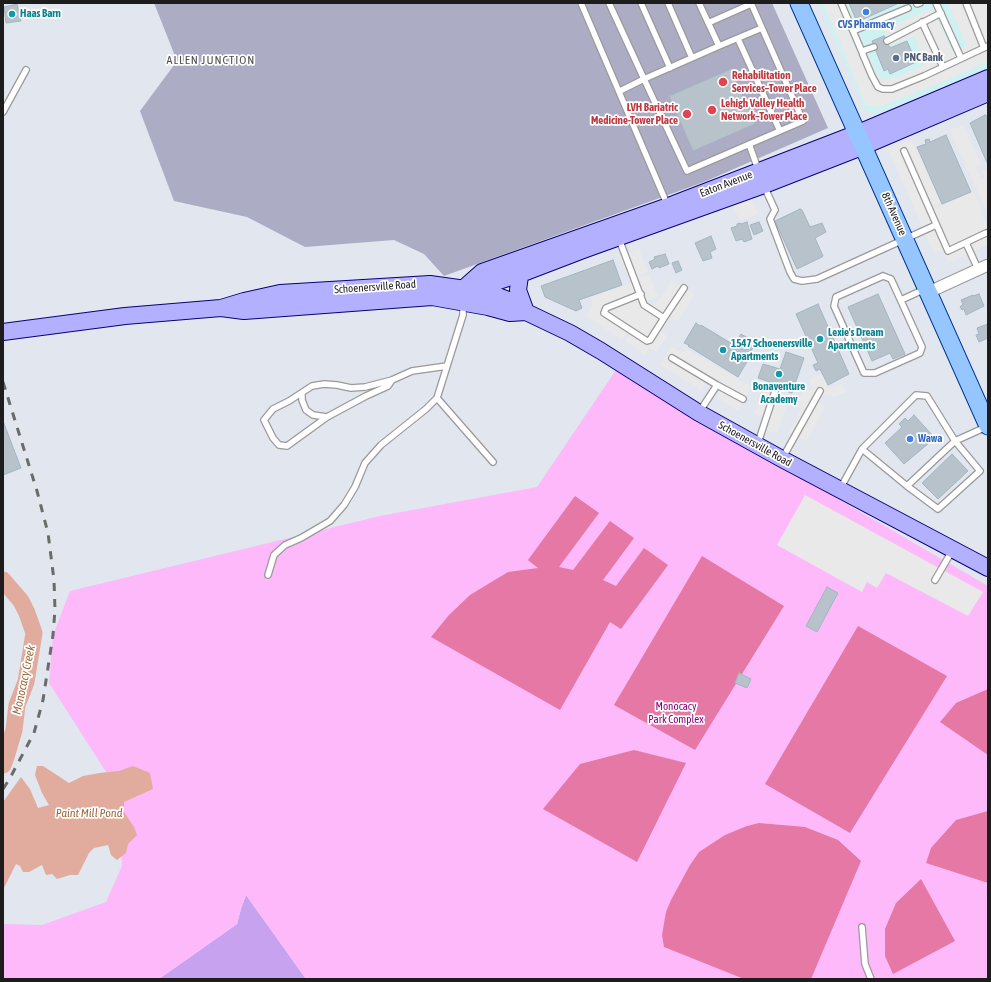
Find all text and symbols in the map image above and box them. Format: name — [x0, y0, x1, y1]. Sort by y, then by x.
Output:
place label: Haas Barn — [20, 7, 61, 21]
marker: CVS Pharmacy — [861, 7, 871, 17]
marker: Haas Barn — [7, 9, 17, 19]
place label: CVS Pharmacy — [837, 18, 895, 32]
place label: PNC Bank — [904, 51, 943, 65]
district label: ALLEN JUNCTION — [167, 53, 255, 67]
marker: PNC Bank — [891, 53, 901, 63]
place label: Rehabilitation Services–Tower Place — [732, 69, 817, 95]
marker: Rehabilitation Services–Tower Place — [717, 76, 729, 88]
place label: Lehigh Valley Health Network–Tower Place — [721, 97, 807, 123]
place label: LVH Bariatric Medicine-Tower Place — [591, 101, 678, 127]
marker: Lehigh Valley Health Network–Tower Place — [706, 104, 718, 116]
marker: LVH Bariatric Medicine-Tower Place — [681, 108, 693, 120]
street label: Eaton Avenue — [698, 168, 754, 200]
street label: 8th Avenue — [879, 190, 909, 238]
street label: Schoenersville Road — [334, 278, 416, 296]
place label: Lexie's Dream Apartments — [828, 326, 883, 352]
marker: Lexie's Dream Apartments — [815, 334, 825, 344]
place label: 1547 Schoenersville Apartments — [731, 337, 813, 363]
marker: 1547 Schoenersville Apartments — [718, 345, 728, 355]
marker: Bonaventure Academy — [774, 369, 784, 379]
place label: Bonaventure Academy — [753, 380, 805, 406]
street label: Schoenersville Road — [716, 418, 794, 470]
place label: Wawa — [918, 432, 942, 446]
marker: Wawa — [905, 434, 915, 444]
water label: Monocacy Creek — [10, 644, 38, 716]
park label: Monocacy Park Complex — [648, 700, 704, 726]
water label: Paint Mill Pond — [56, 806, 122, 820]

